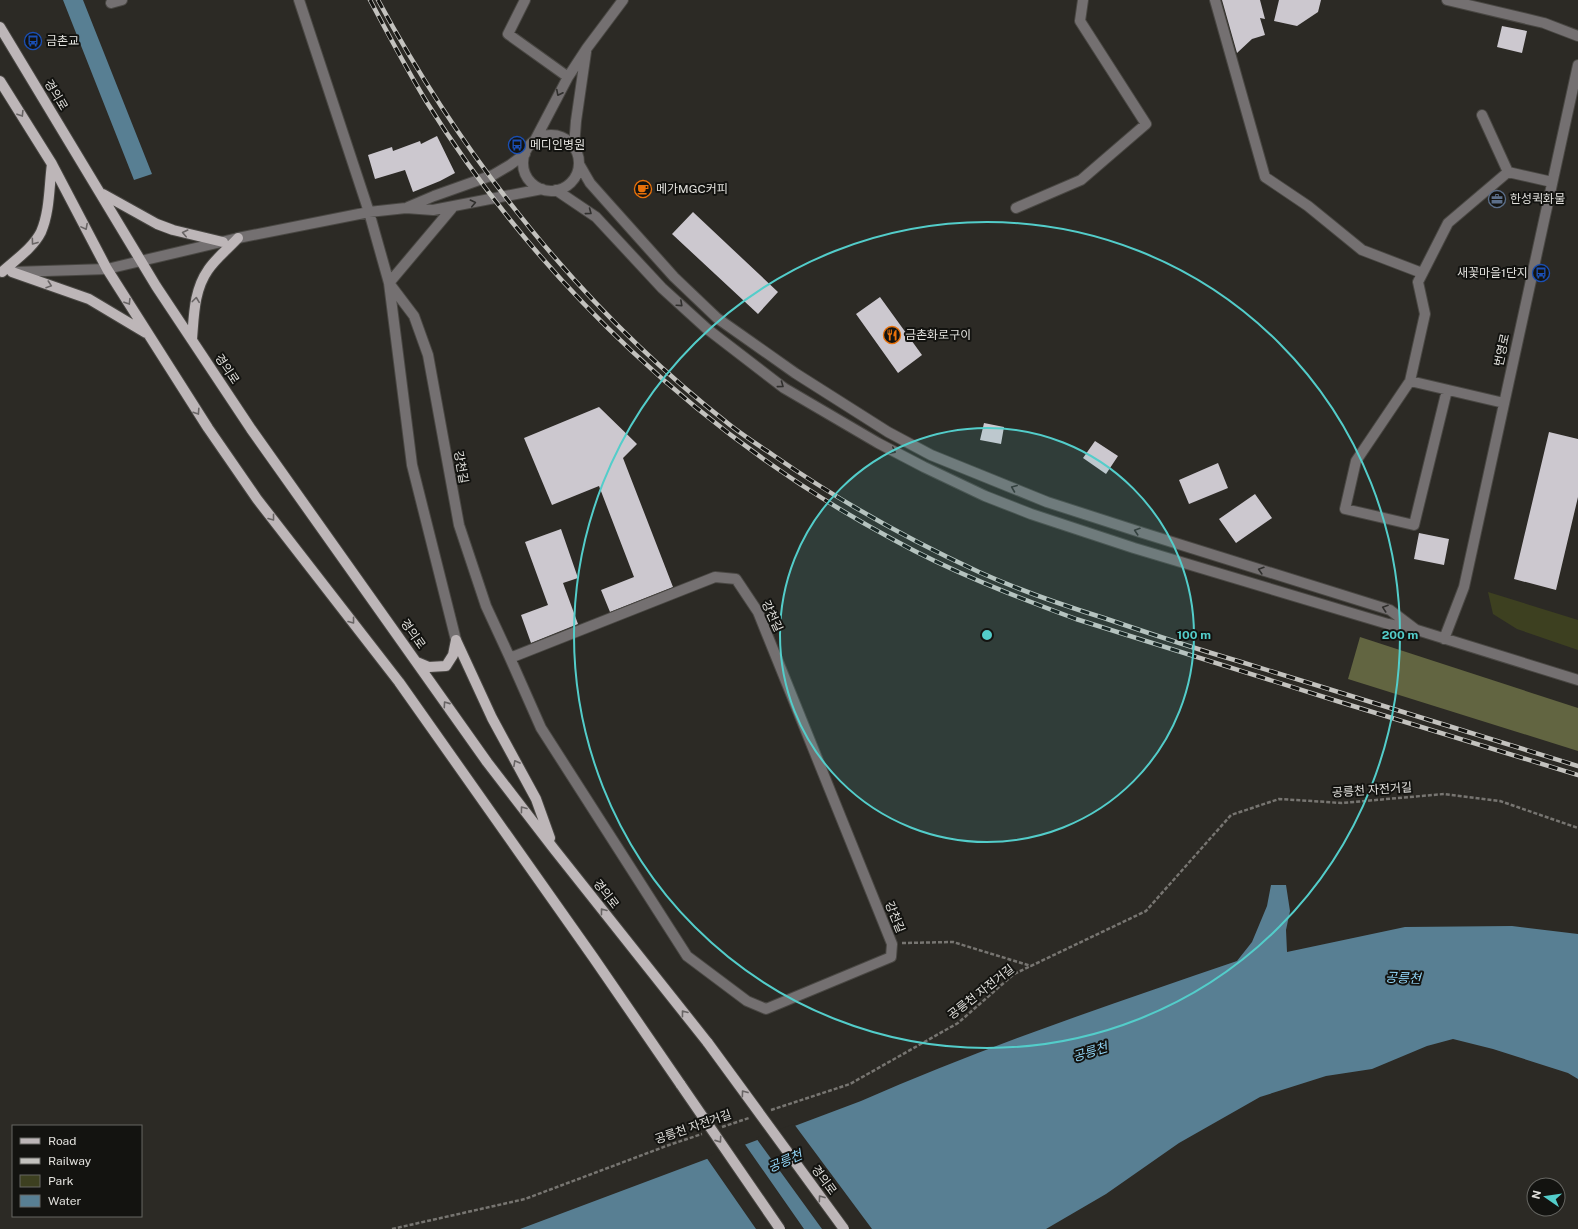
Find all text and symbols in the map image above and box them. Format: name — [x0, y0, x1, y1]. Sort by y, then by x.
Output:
bus stop icon: 금촌교 — [23, 31, 43, 51]
place label: 금촌교 — [46, 34, 79, 48]
street label: 경의로 — [41, 77, 71, 113]
one-way arrow — [556, 89, 564, 97]
one-way arrow — [16, 110, 23, 117]
bus stop icon: 메디인병원 — [507, 135, 527, 155]
place label: 메디인병원 — [530, 138, 585, 152]
cafe icon: 메가MGC커피 — [633, 179, 653, 199]
place label: 메가MGC커피 — [656, 182, 728, 196]
office icon: 한성퀵화물 — [1487, 189, 1507, 209]
place label: 한성퀵화물 — [1510, 192, 1565, 206]
one-way arrow — [469, 199, 476, 207]
one-way arrow — [584, 207, 591, 214]
one-way arrow — [80, 223, 88, 230]
one-way arrow — [182, 229, 188, 237]
one-way arrow — [32, 237, 39, 244]
bus stop icon: 새꽃마을1단지 — [1531, 263, 1551, 283]
place label: 새꽃마을1단지 — [1457, 266, 1528, 280]
one-way arrow — [45, 280, 52, 289]
one-way arrow — [191, 297, 200, 303]
one-way arrow — [123, 298, 130, 305]
one-way arrow — [675, 299, 683, 307]
restaurant icon: 금촌화로구이 — [882, 325, 902, 345]
place label: 금촌화로구이 — [905, 328, 971, 342]
street label: 번영로 — [1492, 332, 1512, 368]
street label: 경의로 — [212, 351, 242, 387]
one-way arrow — [777, 380, 784, 387]
one-way arrow — [193, 408, 200, 415]
one-way arrow — [889, 447, 896, 454]
street label: 강천길 — [451, 449, 471, 485]
one-way arrow — [1010, 485, 1017, 493]
one-way arrow — [268, 514, 275, 521]
one-way arrow — [1133, 527, 1140, 536]
one-way arrow — [1258, 566, 1265, 575]
street label: 강천길 — [759, 598, 785, 634]
one-way arrow — [1382, 604, 1389, 613]
street label: 경의로 — [398, 616, 428, 652]
one-way arrow — [347, 617, 354, 624]
centre of rings — [980, 628, 994, 642]
text: 100 m — [1177, 628, 1211, 642]
text: 200 m — [1382, 628, 1418, 642]
one-way arrow — [444, 701, 451, 708]
one-way arrow — [513, 760, 521, 767]
street label: 공릉천 자전거길 — [1332, 780, 1412, 800]
one-way arrow — [521, 806, 528, 813]
street label: 경의로 — [590, 877, 622, 911]
street label: 강천길 — [882, 899, 908, 935]
one-way arrow — [601, 909, 608, 916]
street label: 공릉천 자전거길 — [945, 962, 1017, 1022]
water label: 공릉천 — [1385, 970, 1422, 986]
one-way arrow — [682, 1010, 689, 1017]
water label: 공릉천 — [1071, 1039, 1110, 1064]
one-way arrow — [742, 1090, 749, 1097]
street label: 공릉천 자전거길 — [653, 1107, 733, 1147]
legend — [12, 1125, 142, 1217]
text: Road — [48, 1134, 76, 1148]
one-way arrow — [714, 1136, 721, 1143]
water label: 공릉천 — [766, 1147, 805, 1175]
text: Railway — [48, 1154, 92, 1168]
street label: 경의로 — [809, 1162, 839, 1198]
text: Park — [48, 1174, 74, 1188]
north arrow — [1526, 1177, 1566, 1217]
text: N — [1529, 1189, 1543, 1200]
text: Water — [48, 1194, 82, 1208]
one-way arrow — [819, 1195, 826, 1202]

